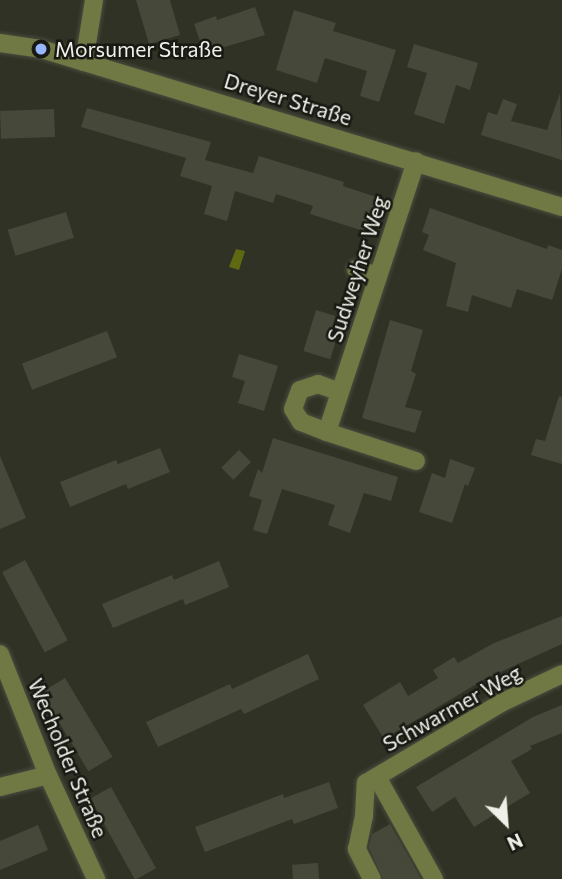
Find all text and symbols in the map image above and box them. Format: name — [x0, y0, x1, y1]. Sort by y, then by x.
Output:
place label: Morsumer Straße — [55, 36, 222, 62]
marker: Morsumer Straße — [33, 41, 49, 57]
street label: Dreyer Straße — [221, 68, 355, 130]
street label: Sudweyher Weg — [321, 193, 393, 345]
street label: Schwarmer Weg — [378, 659, 526, 757]
street label: Wecholder Straße — [23, 675, 113, 841]
north arrow — [471, 788, 541, 858]
text: N — [504, 829, 526, 856]

